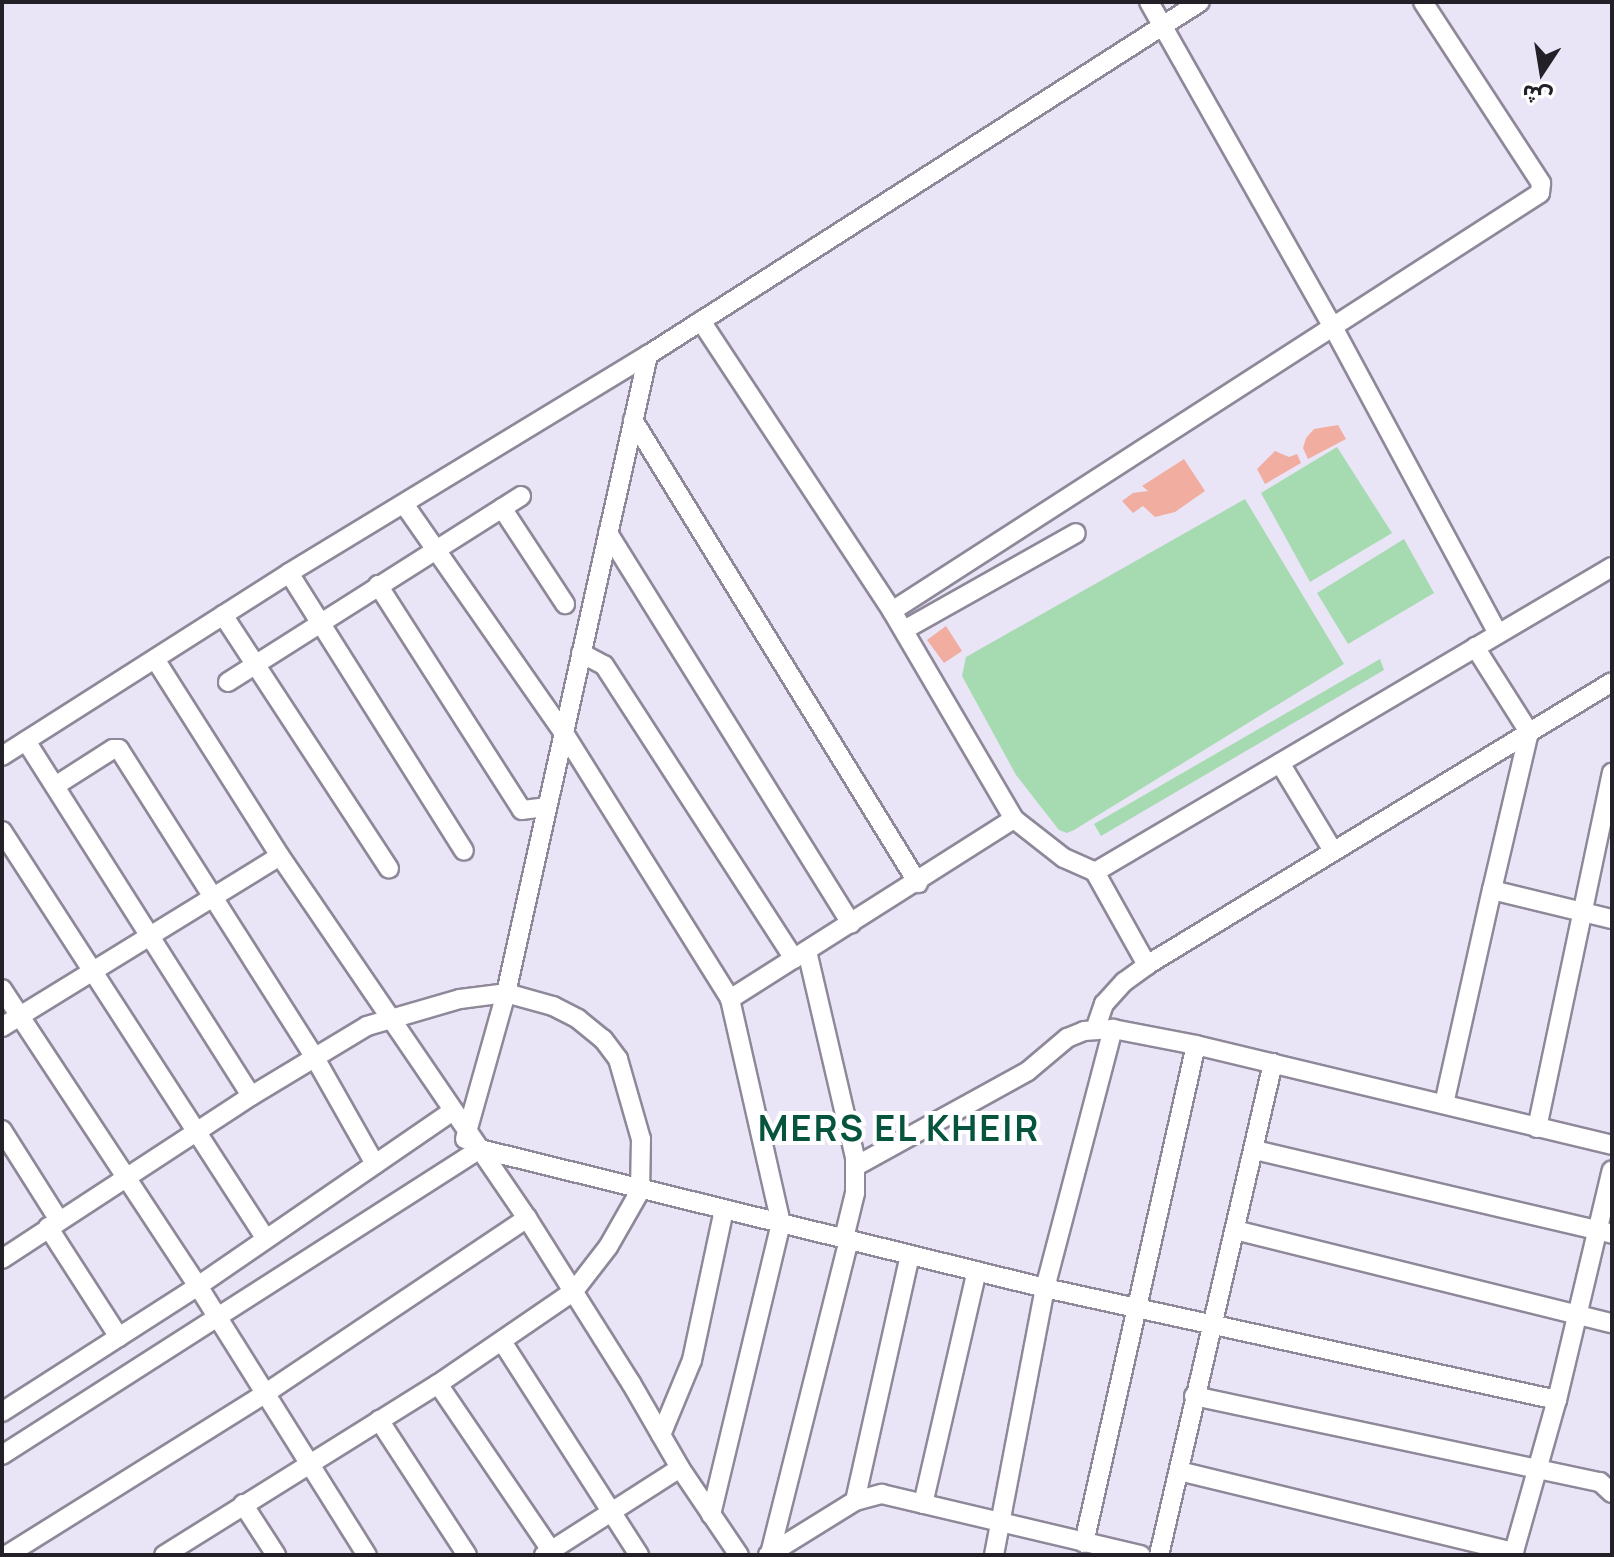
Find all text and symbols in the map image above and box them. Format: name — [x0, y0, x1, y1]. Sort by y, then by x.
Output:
north arrow — [1502, 32, 1582, 112]
text: ش — [1519, 78, 1555, 113]
district label: MERS EL KHEIR — [757, 1106, 1041, 1150]

